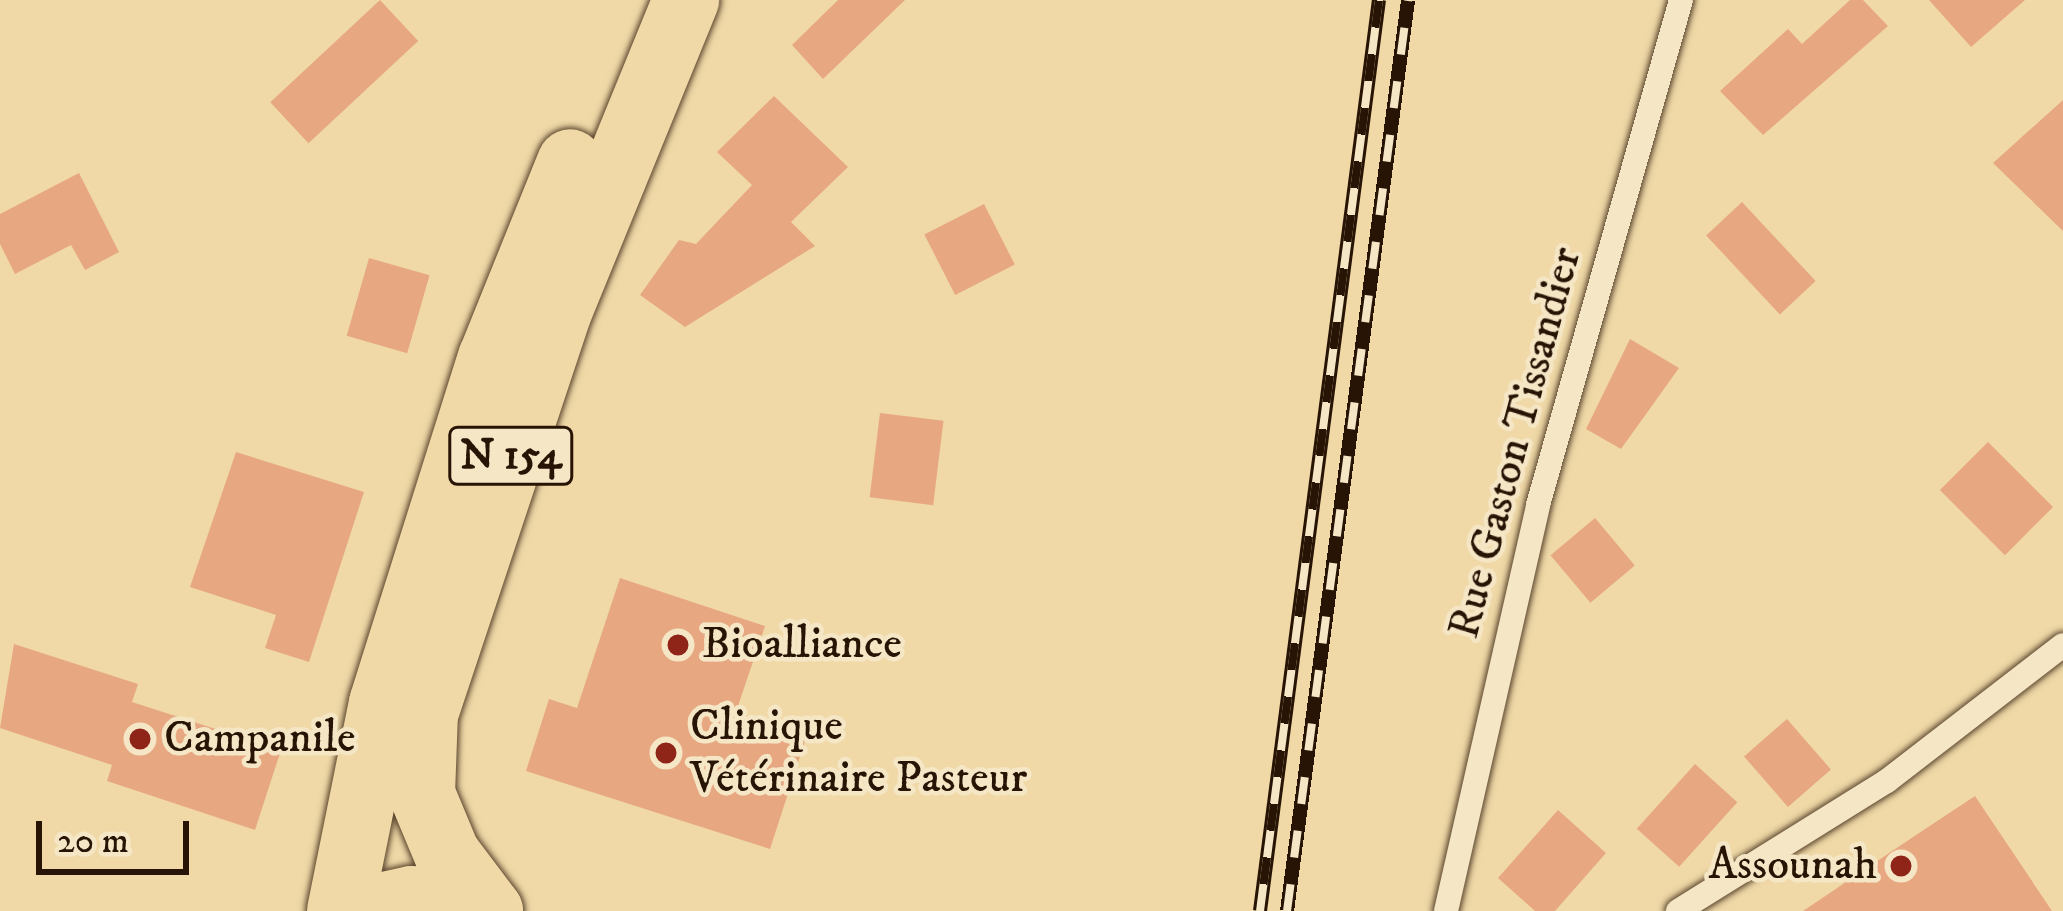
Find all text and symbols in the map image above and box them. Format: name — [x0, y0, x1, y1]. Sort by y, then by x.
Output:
street label: Rue Gaston Tissandier — [1438, 242, 1594, 644]
road number: N 154 — [448, 420, 574, 492]
place label: Bioalliance — [702, 618, 902, 672]
marker: Bioalliance — [665, 632, 691, 658]
place label: Clinique Vétérinaire Pasteur — [690, 700, 1027, 806]
place label: Campanile — [164, 712, 356, 766]
marker: Campanile — [127, 726, 153, 752]
marker: Clinique Vétérinaire Pasteur — [653, 740, 679, 766]
scale bar — [42, 797, 195, 871]
text: 20 m — [57, 819, 129, 864]
place label: Assounah — [1708, 839, 1877, 893]
marker: Assounah — [1888, 853, 1914, 879]

